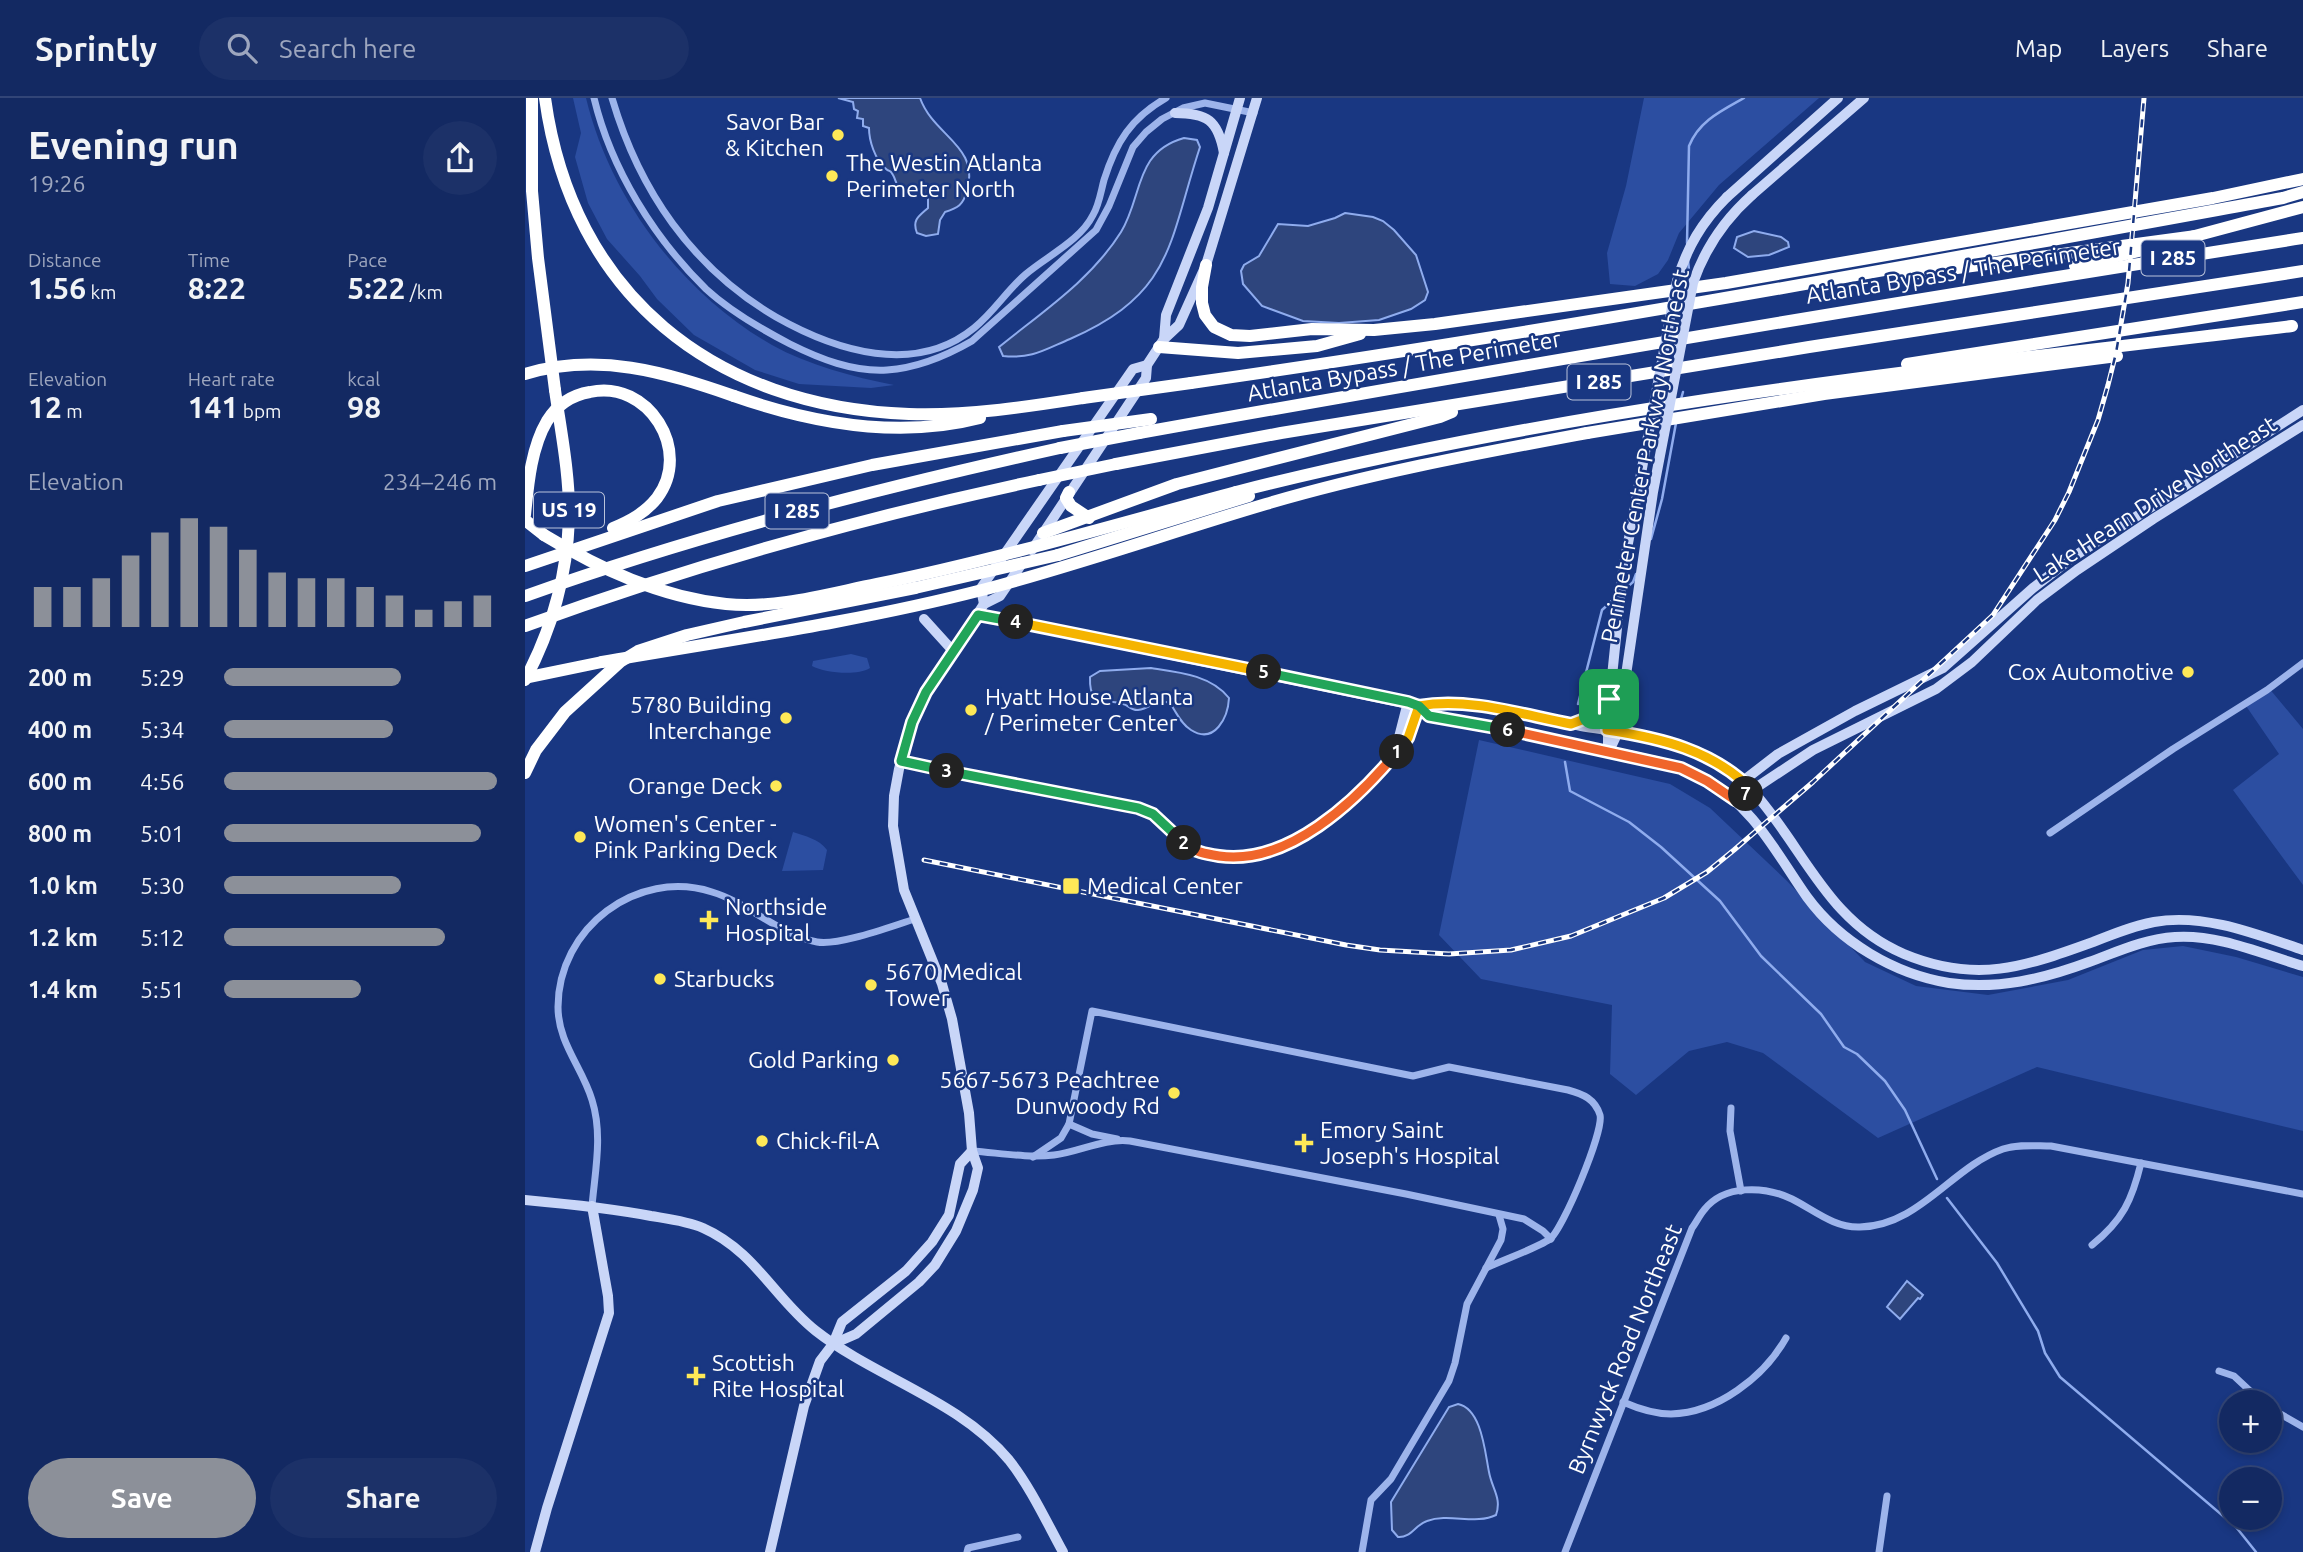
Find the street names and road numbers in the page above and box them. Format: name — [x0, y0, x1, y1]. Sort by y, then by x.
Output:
street label: Atlanta Bypass / The Perimeter — [1804, 233, 2122, 308]
road number: I 285 — [2141, 240, 2205, 276]
street label: Perimeter Center Parkway Northeast — [1596, 267, 1693, 645]
street label: Atlanta Bypass / The Perimeter — [1245, 326, 1563, 405]
road number: I 285 — [1567, 364, 1631, 400]
street label: Lake Hearn Drive Northeast — [2029, 411, 2281, 587]
road number: US 19 — [534, 492, 604, 528]
road number: I 285 — [765, 494, 829, 528]
street label: Byrnwyck Road Northeast — [1563, 1220, 1686, 1477]

